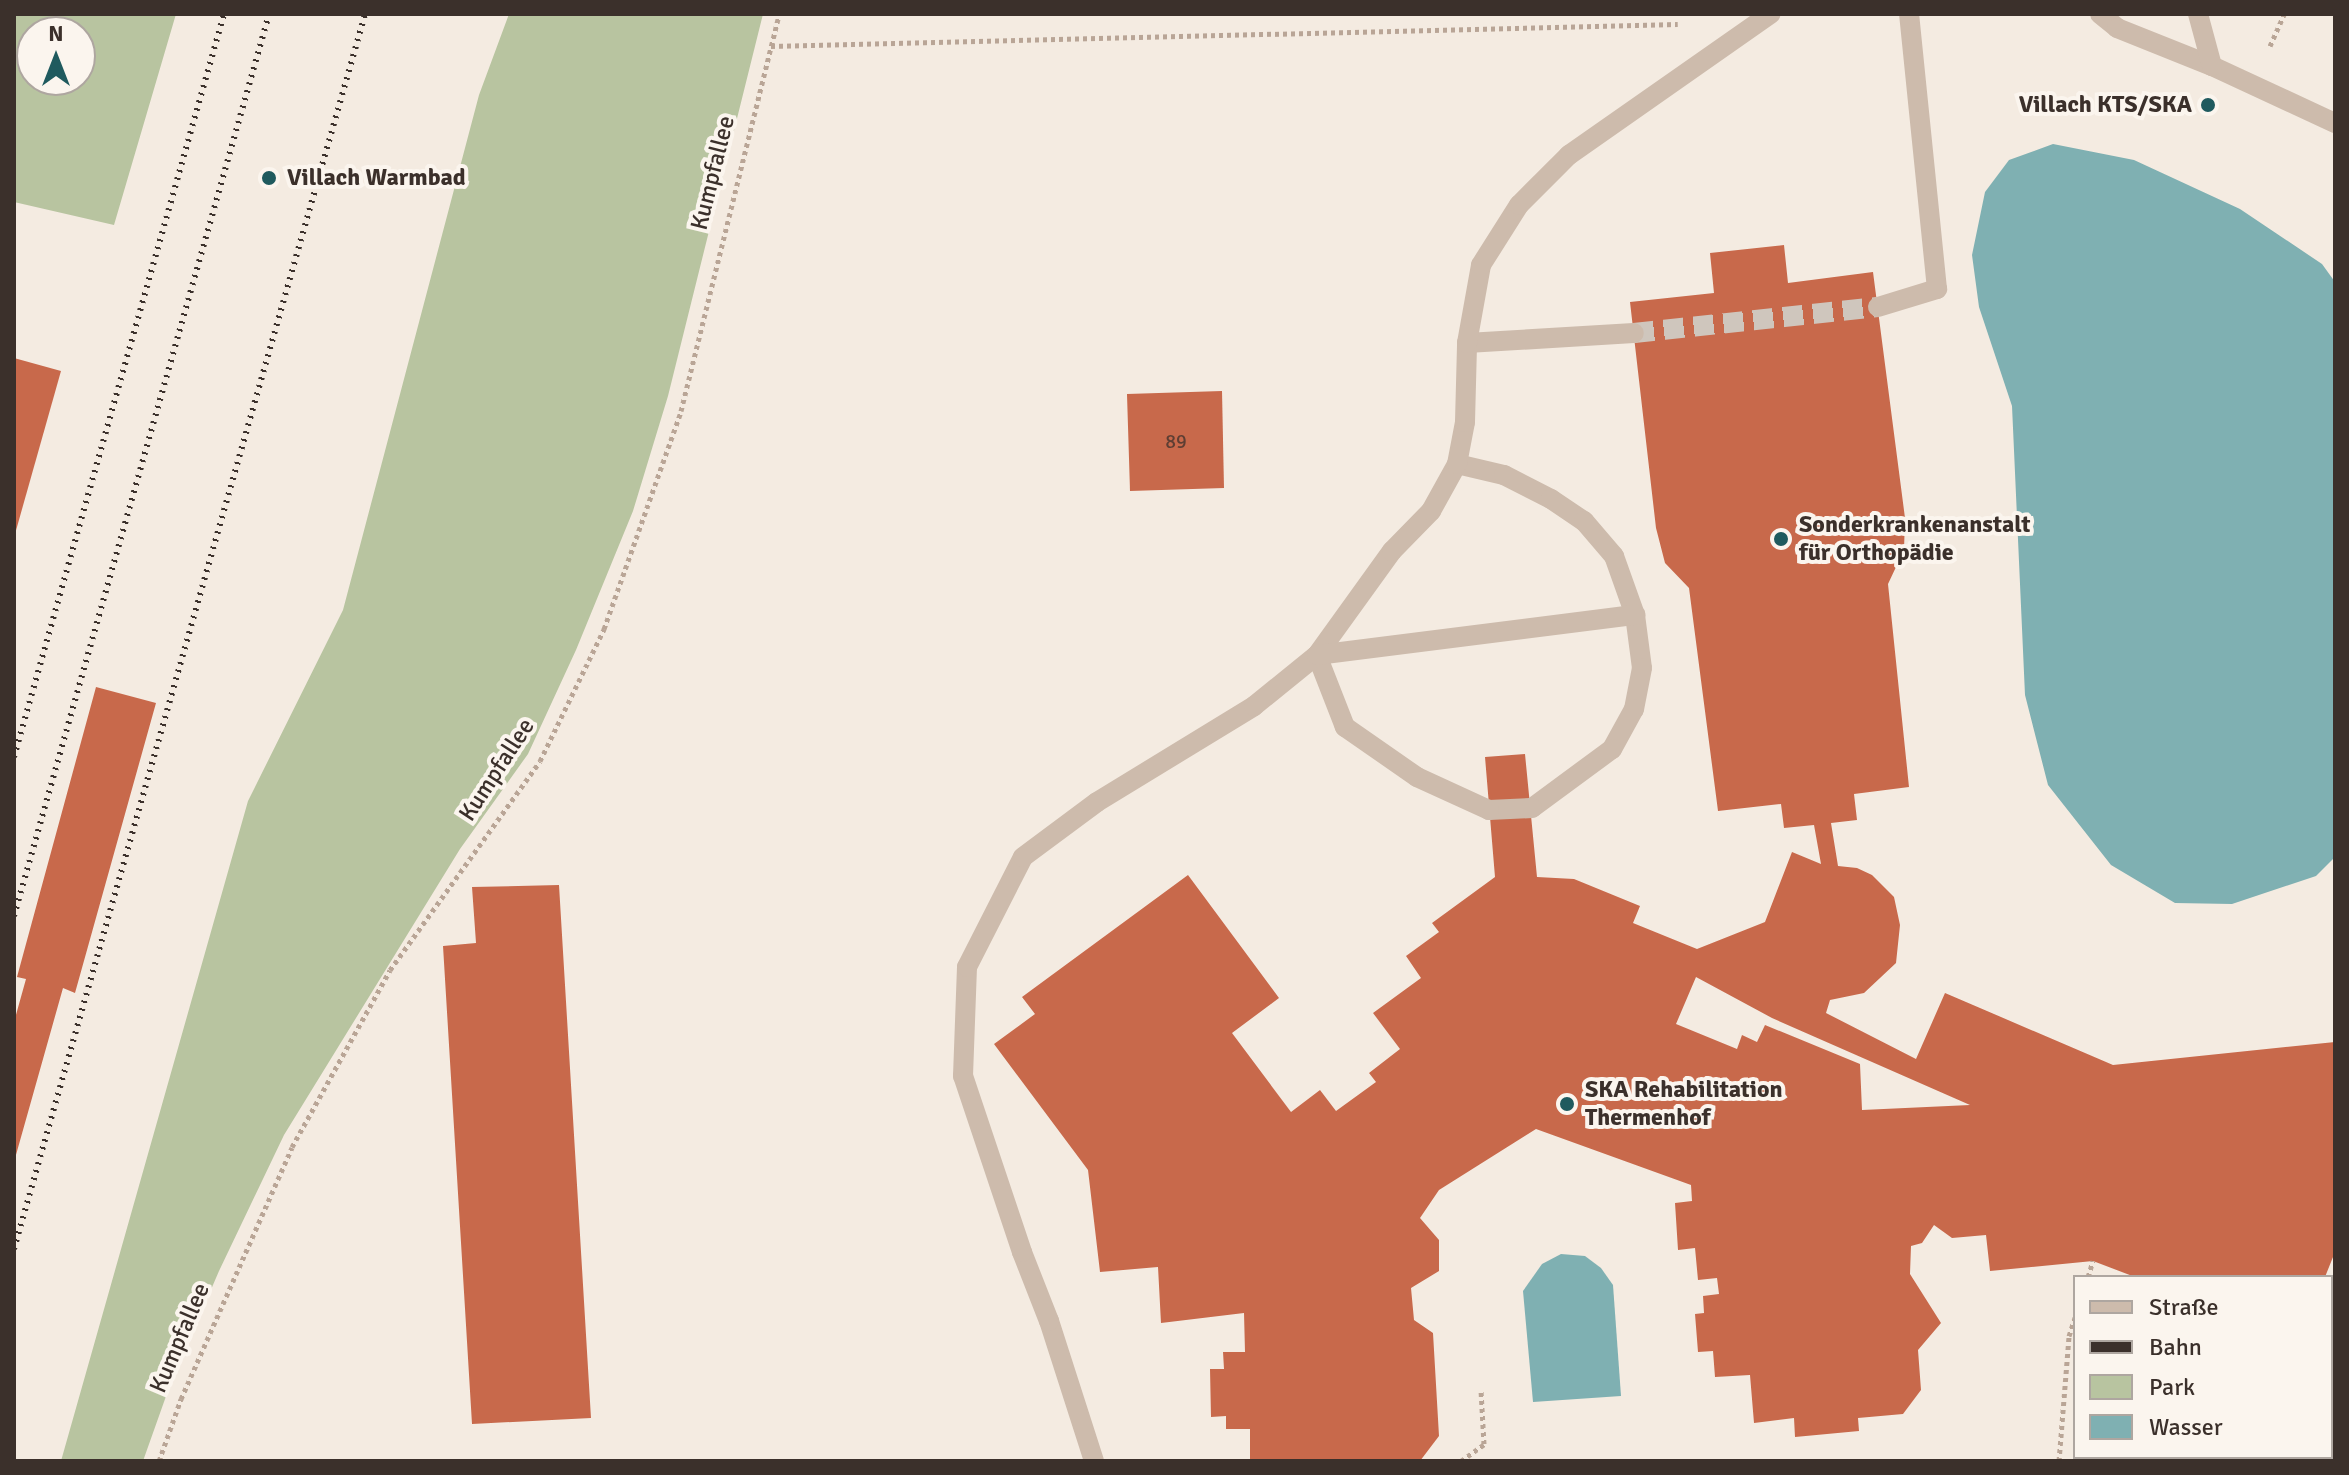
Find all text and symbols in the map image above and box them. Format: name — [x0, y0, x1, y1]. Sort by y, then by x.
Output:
north arrow — [16, 16, 96, 96]
text: N — [48, 20, 64, 47]
place label: Villach KTS/SKA — [2019, 91, 2192, 119]
marker: Villach KTS/SKA — [2199, 96, 2217, 114]
street label: Kumpfallee — [685, 113, 741, 233]
place label: Villach Warmbad — [287, 164, 466, 192]
marker: Villach Warmbad — [258, 167, 280, 189]
house number: 89 — [1165, 429, 1187, 453]
place label: Sonderkrankenanstalt für Orthopädie — [1799, 511, 2030, 567]
marker: Sonderkrankenanstalt für Orthopädie — [1770, 528, 1792, 550]
street label: Kumpfallee — [453, 713, 541, 827]
place label: SKA Rehabilitation Thermenhof — [1585, 1076, 1783, 1132]
marker: SKA Rehabilitation Thermenhof — [1556, 1093, 1578, 1115]
legend — [2073, 1275, 2333, 1459]
street label: Kumpfallee — [144, 1279, 216, 1397]
text: Straße — [2149, 1292, 2219, 1322]
text: Bahn — [2149, 1332, 2202, 1362]
text: Park — [2149, 1372, 2195, 1402]
text: Wasser — [2149, 1412, 2223, 1442]

